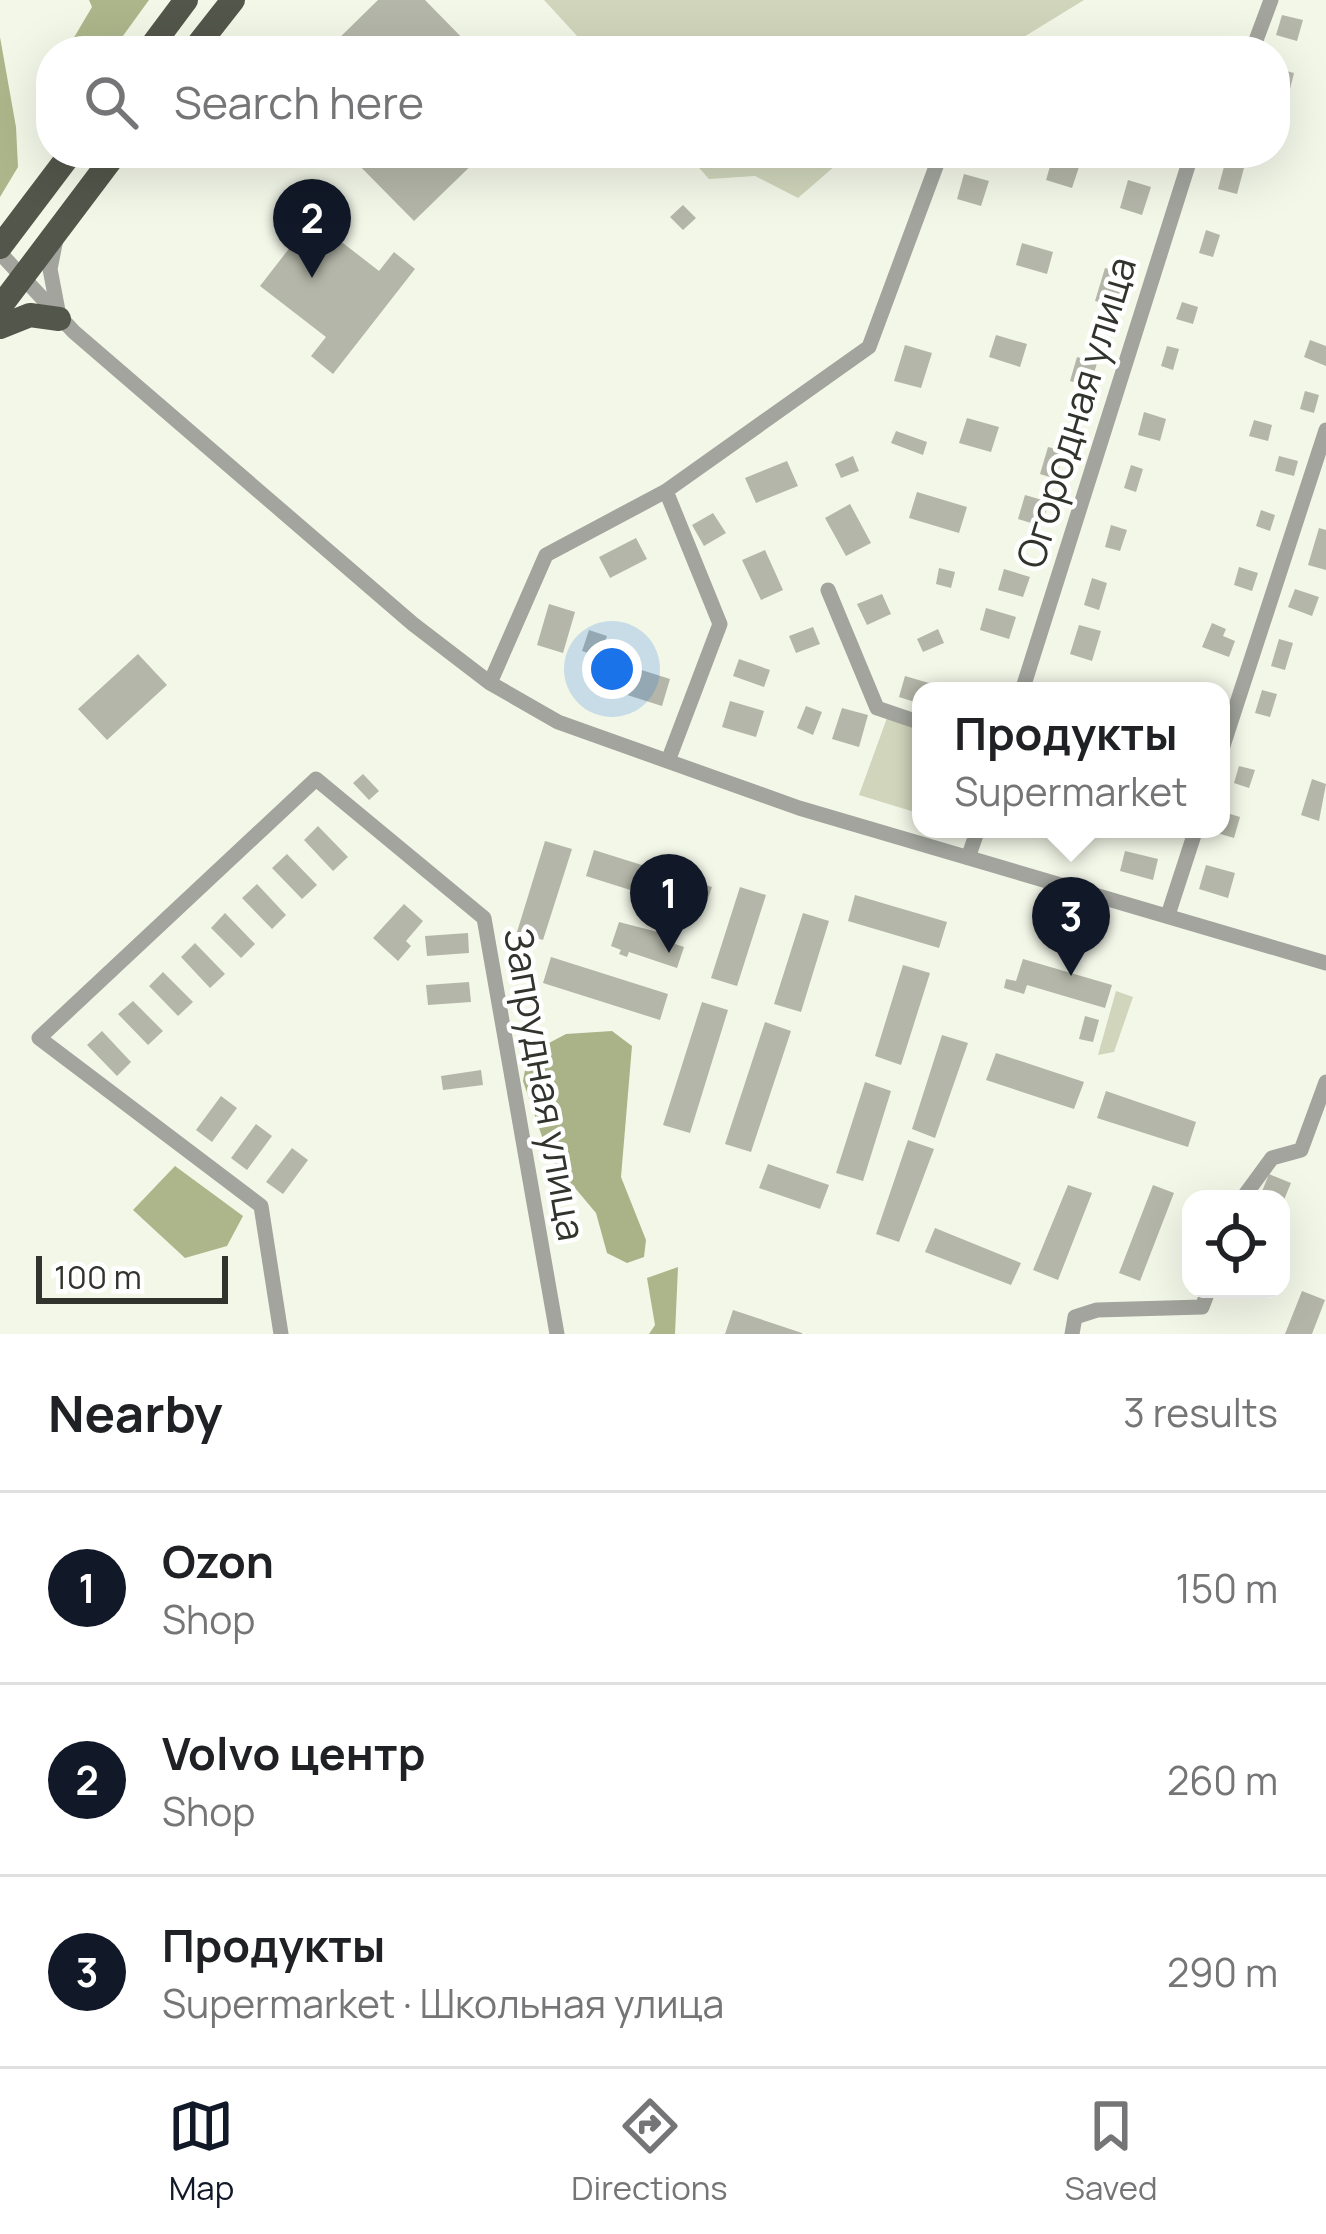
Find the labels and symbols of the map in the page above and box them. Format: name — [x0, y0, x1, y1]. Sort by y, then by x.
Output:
pin: 2 — [273, 179, 351, 278]
street label: Огородная улица — [1002, 250, 1148, 574]
your location — [582, 639, 642, 699]
pin: 1 — [630, 854, 708, 953]
pin: 3 — [1032, 877, 1110, 976]
street label: Запрудная улица — [492, 923, 600, 1245]
scale bar — [36, 1250, 228, 1303]

